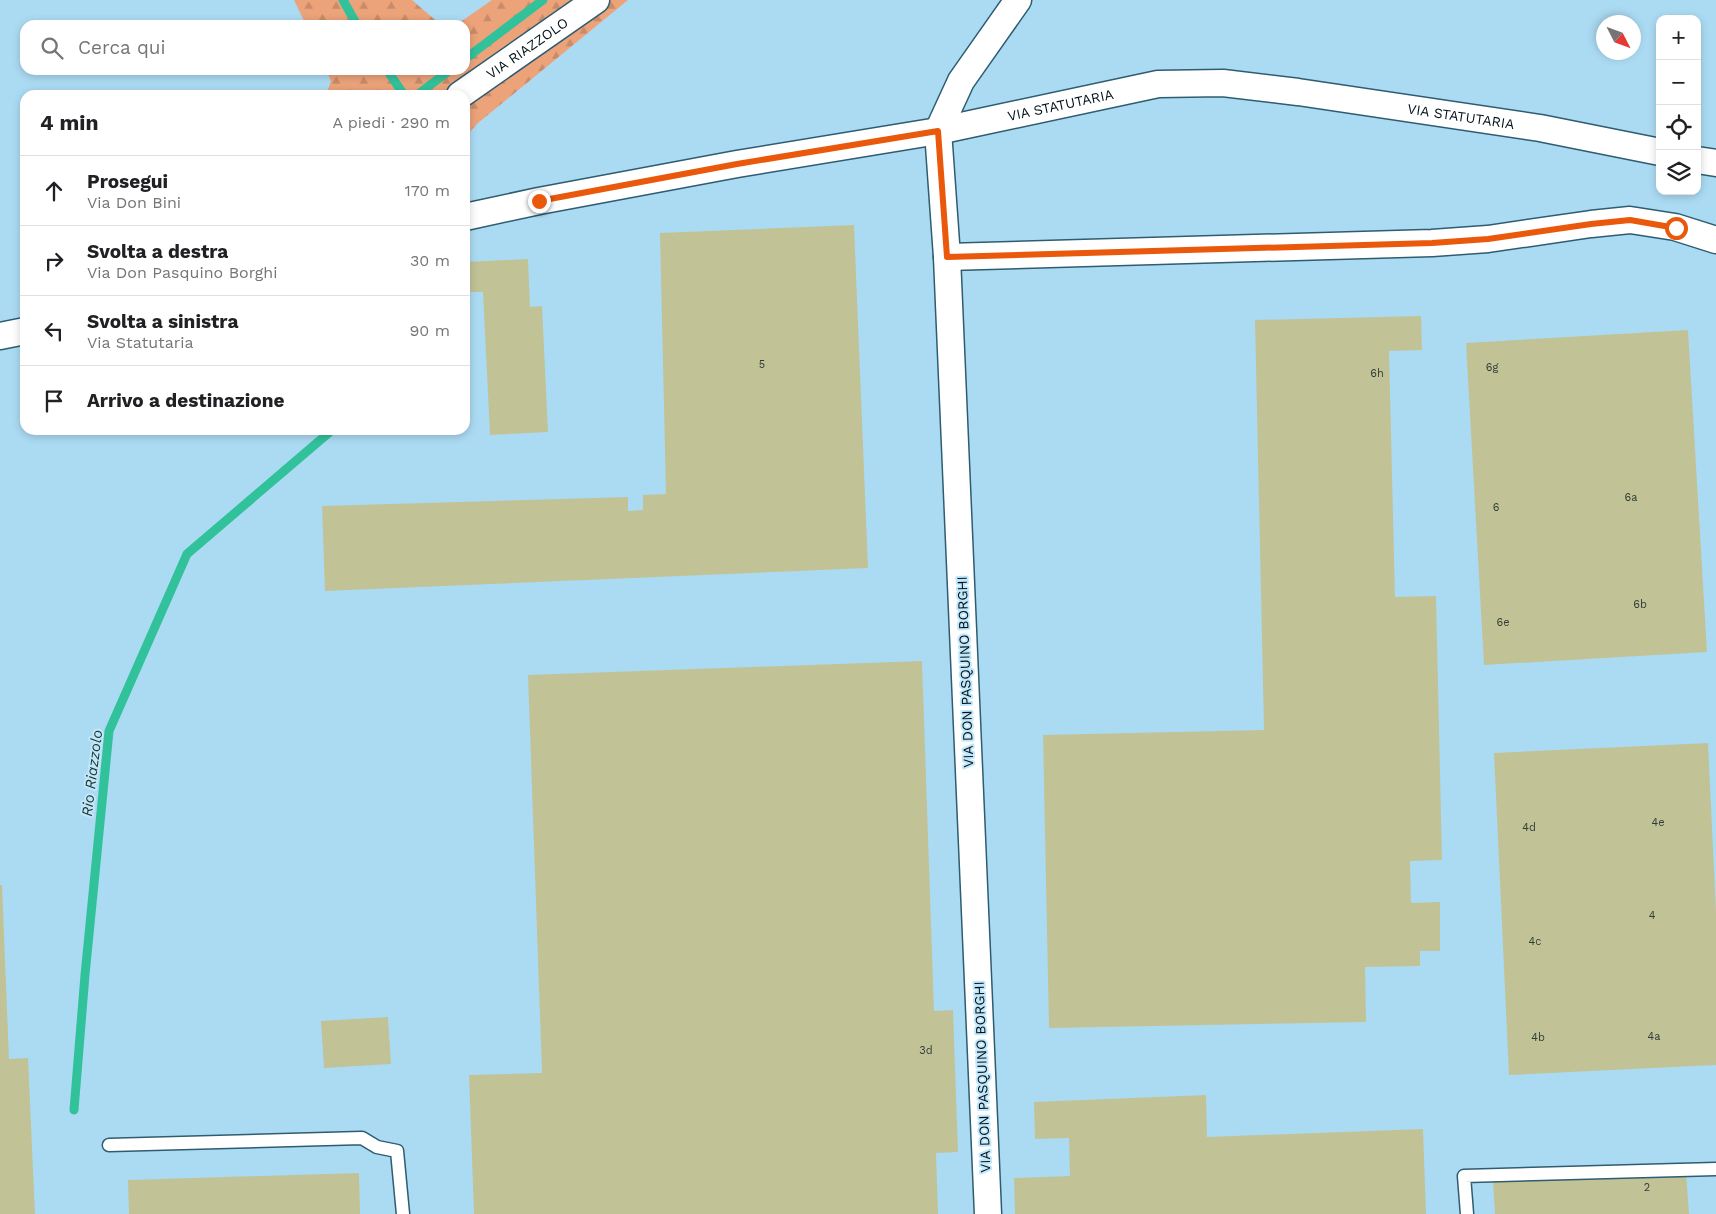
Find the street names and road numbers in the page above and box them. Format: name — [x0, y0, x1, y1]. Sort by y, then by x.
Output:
street label: VIA RIAZZOLO — [483, 14, 571, 82]
street label: VIA STATUTARIA — [1006, 86, 1115, 124]
street label: VIA STATUTARIA — [1406, 100, 1515, 132]
street label: VIA DON PASQUINO BORGHI — [954, 576, 976, 768]
street label: VIA DON PASQUINO BORGHI — [971, 981, 993, 1173]

